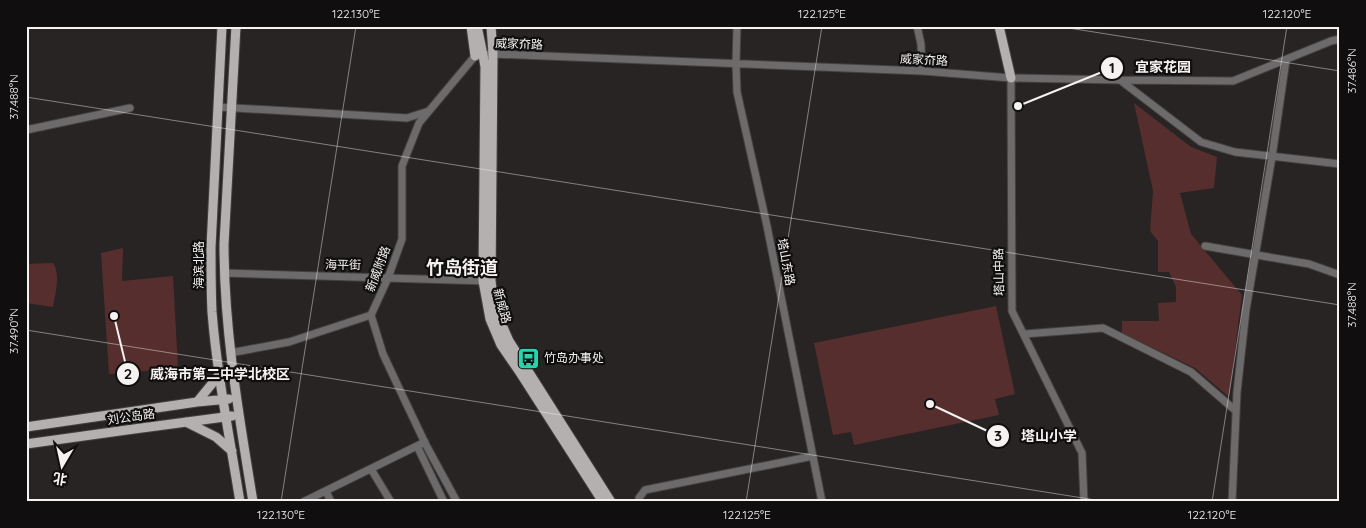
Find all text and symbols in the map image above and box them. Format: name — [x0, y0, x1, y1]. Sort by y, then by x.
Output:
text: 122.130°E — [332, 6, 380, 21]
text: 122.125°E — [798, 6, 846, 21]
text: 122.120°E — [1263, 6, 1311, 21]
street label: 威家夼路 — [495, 35, 543, 52]
text: 37.486°N — [1344, 48, 1359, 94]
street label: 威家夼路 — [900, 51, 948, 68]
callout: 宜家花园 — [1100, 53, 1201, 82]
text: 1 — [1109, 58, 1115, 77]
text: 宜家花园 — [1135, 58, 1191, 76]
text: 37.488°N — [6, 74, 21, 120]
street label: 塔山东路 — [775, 237, 798, 287]
street label: 海滨北路 — [191, 241, 206, 289]
street label: 新威附路 — [362, 244, 393, 294]
street label: 塔山中路 — [991, 248, 1006, 296]
district label: 竹岛街道 — [426, 256, 498, 279]
street label: 海平街 — [325, 257, 361, 272]
text: 37.488°N — [1344, 282, 1359, 328]
street label: 新威路 — [491, 287, 514, 325]
text: 37.490°N — [6, 308, 21, 354]
bus stop icon: 竹岛办事处 — [516, 346, 540, 370]
place label: 竹岛办事处 — [544, 350, 604, 365]
callout: 威海市第二中学北校区 — [115, 359, 300, 388]
text: 2 — [124, 364, 132, 383]
text: 威海市第二中学北校区 — [150, 365, 290, 383]
street label: 刘公岛路 — [106, 406, 156, 427]
callout: 塔山小学 — [986, 421, 1087, 450]
text: 3 — [994, 426, 1002, 445]
text: 塔山小学 — [1021, 427, 1077, 445]
north arrow — [38, 440, 88, 490]
text: 北 — [52, 469, 68, 489]
text: 122.130°E — [257, 507, 305, 522]
text: 122.125°E — [723, 507, 771, 522]
text: 122.120°E — [1188, 507, 1236, 522]

